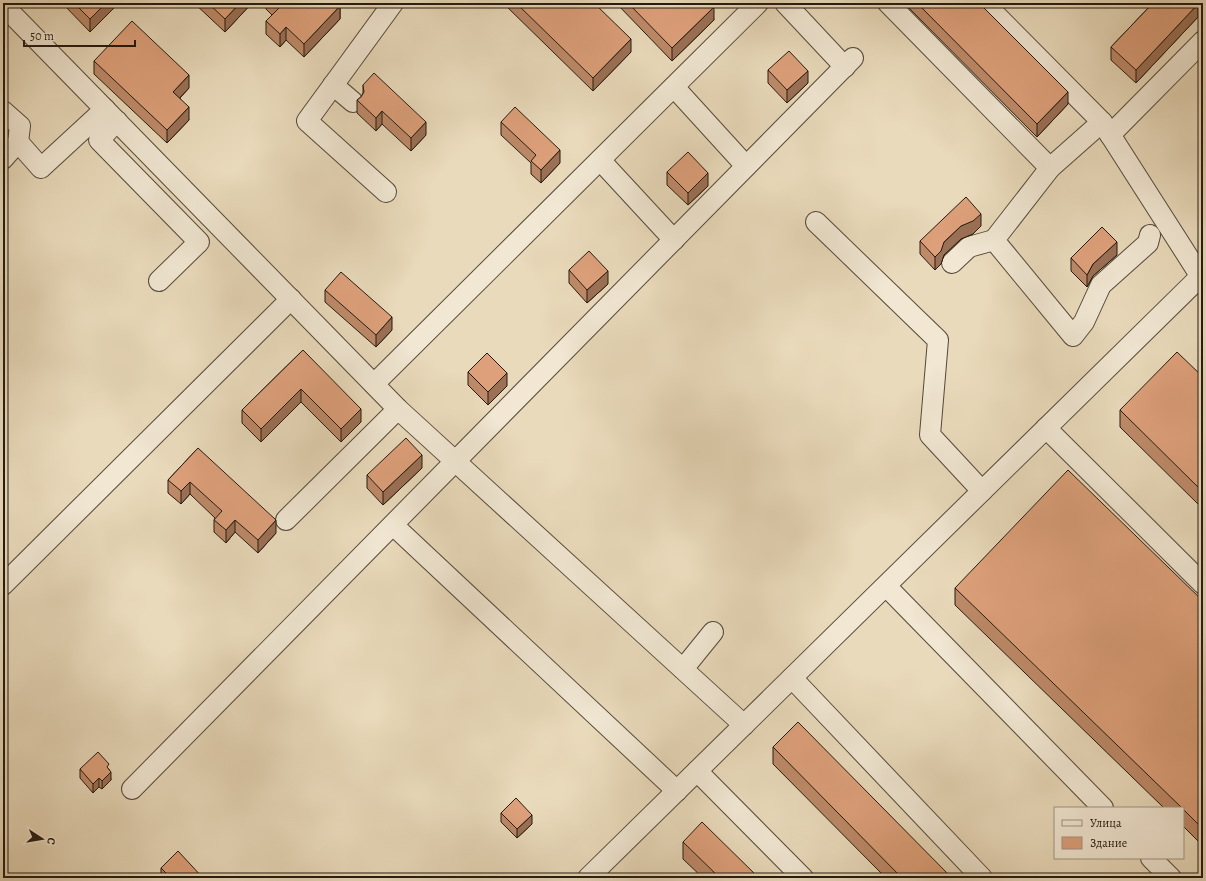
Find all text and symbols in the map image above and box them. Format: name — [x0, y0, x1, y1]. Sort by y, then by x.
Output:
scale bar — [24, 22, 135, 48]
text: 50 m — [30, 28, 54, 44]
legend — [1054, 807, 1184, 859]
text: Улица — [1090, 815, 1122, 831]
north arrow — [22, 819, 62, 859]
text: Здание — [1090, 835, 1127, 851]
text: С — [43, 836, 59, 846]

